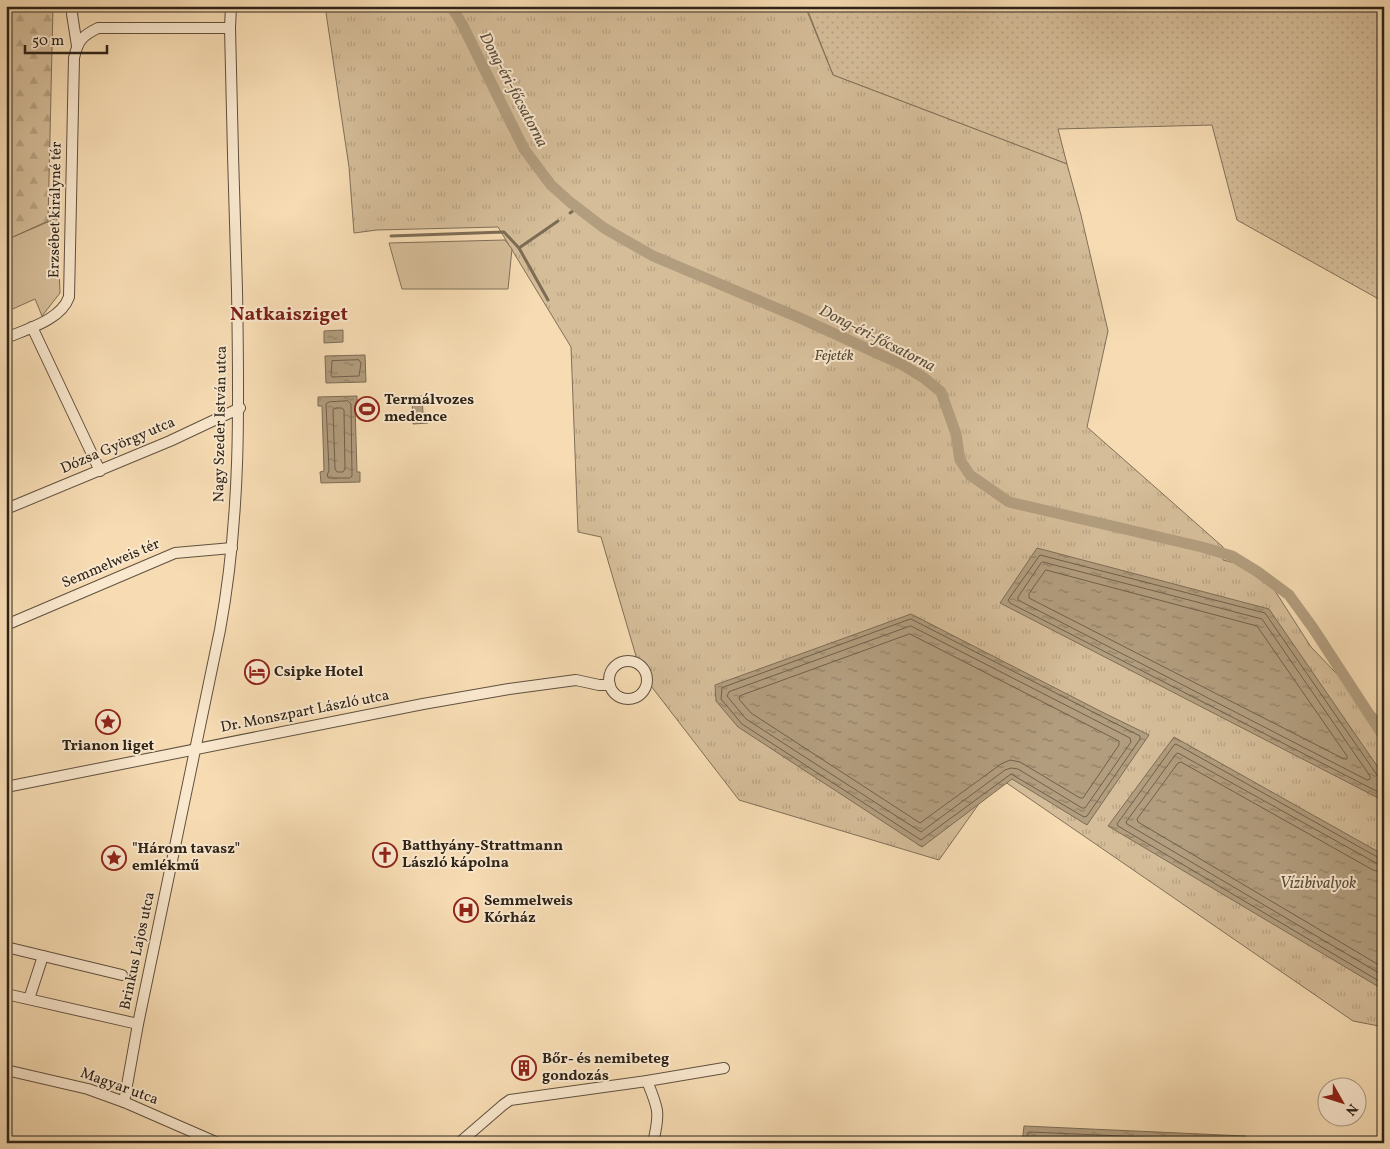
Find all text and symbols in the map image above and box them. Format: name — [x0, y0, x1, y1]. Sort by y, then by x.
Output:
scale bar — [25, 22, 108, 54]
water label: Dong-éri-főcsatorna — [473, 29, 553, 152]
text: 50 m — [32, 31, 64, 52]
street label: Erzsébet királyné tér — [44, 142, 68, 278]
water label: Dong-éri-főcsatorna — [815, 300, 939, 378]
district label: Natkaisziget — [230, 301, 348, 329]
street label: Nagy Szeder István utca — [209, 345, 233, 503]
park label: Fejeték — [814, 346, 854, 367]
place label: Termálvozes medence — [384, 390, 474, 428]
sports icon: Termálvozes medence — [354, 396, 380, 422]
street label: Dózsa György utca — [57, 412, 179, 480]
street label: Semmelweis tér — [59, 534, 163, 594]
hotel icon: Csipke Hotel — [244, 659, 270, 685]
place label: Csipke Hotel — [274, 662, 363, 683]
street label: Dr. Monszpart László utca — [219, 685, 391, 739]
place icon: Trianon liget — [95, 709, 121, 735]
place label: Trianon liget — [62, 736, 155, 757]
place label: Batthyány-Strattmann László kápolna — [402, 836, 563, 874]
place label: "Három tavasz" emlékmű — [132, 839, 240, 877]
church icon: Batthyány-Strattmann László kápolna — [372, 842, 398, 868]
place icon: "Három tavasz" emlékmű — [101, 845, 127, 871]
water label: Vízibivalyok — [1280, 873, 1357, 895]
street label: Brinkus Lajos utca — [115, 890, 161, 1012]
place label: Semmelweis Kórház — [484, 891, 573, 929]
hospital icon: Semmelweis Kórház — [453, 897, 479, 923]
place label: Bőr- és nemibeteg gondozás — [542, 1049, 669, 1087]
building icon: Bőr- és nemibeteg gondozás — [511, 1055, 537, 1081]
street label: Magyar utca — [77, 1063, 161, 1111]
north arrow — [1318, 1076, 1368, 1126]
text: N — [1340, 1099, 1362, 1119]

